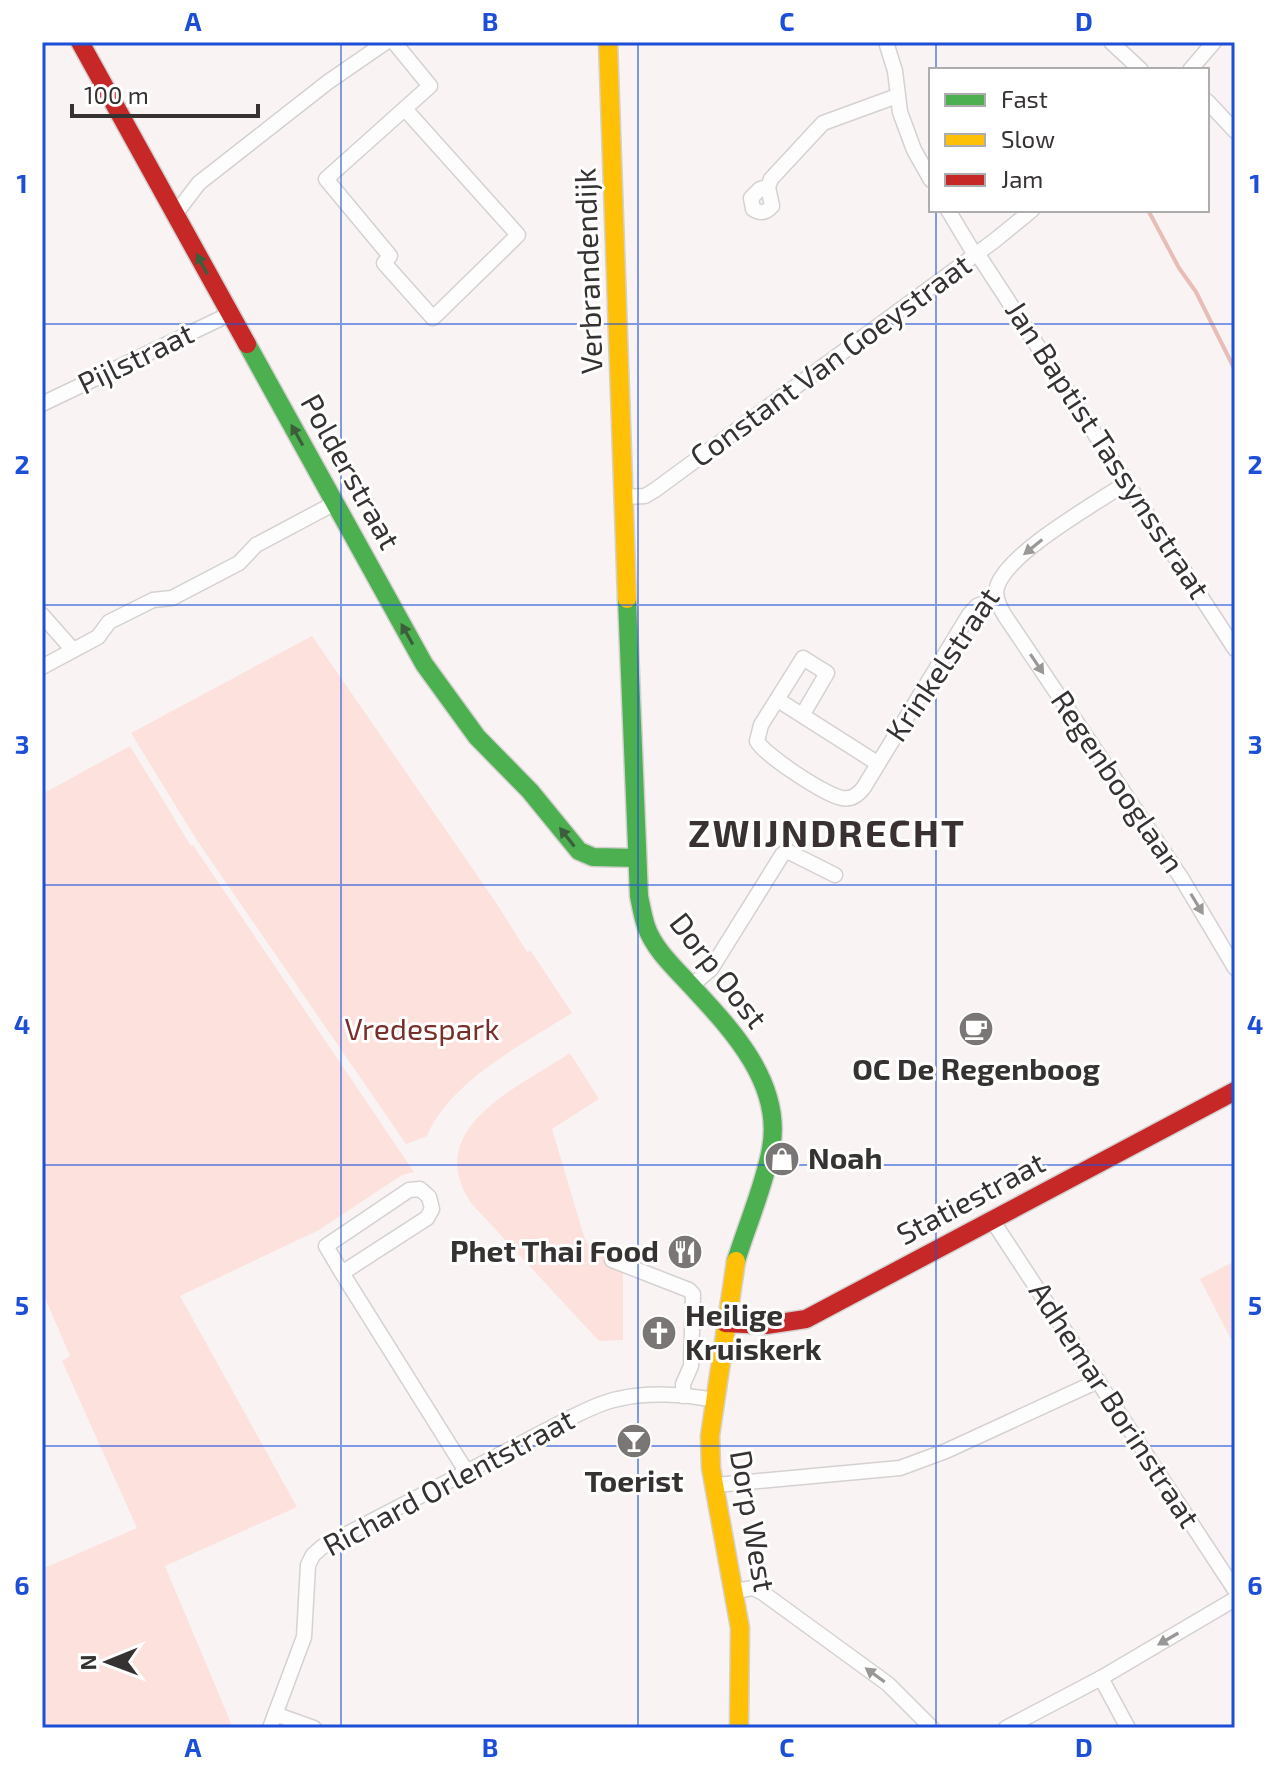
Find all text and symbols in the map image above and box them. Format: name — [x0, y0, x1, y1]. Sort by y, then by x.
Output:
text: A — [185, 5, 202, 36]
text: B — [482, 5, 498, 36]
text: C — [779, 5, 795, 36]
text: D — [1075, 5, 1093, 36]
scale bar — [72, 68, 258, 118]
legend — [929, 68, 1209, 212]
text: 100 m — [84, 80, 149, 109]
text: Fast — [1001, 84, 1048, 113]
text: Slow — [1001, 124, 1055, 153]
text: Jam — [1001, 164, 1043, 193]
text: 1 — [16, 167, 28, 198]
street label: Verbrandendijk — [565, 167, 609, 375]
text: 1 — [1249, 167, 1261, 198]
street label: Constant Van Goeystraat — [682, 245, 977, 473]
one-way arrow — [196, 253, 210, 275]
street label: Jan Baptist Tassynsstraat — [999, 293, 1219, 605]
street label: Pijlstraat — [71, 314, 199, 401]
street label: Polderstraat — [294, 387, 409, 555]
one-way arrow — [291, 424, 305, 446]
text: 2 — [14, 448, 30, 479]
text: 2 — [1247, 448, 1263, 479]
one-way arrow — [1023, 538, 1043, 554]
street label: Krinkelstraat — [877, 580, 1006, 748]
one-way arrow — [400, 623, 414, 645]
one-way arrow — [1029, 654, 1044, 675]
street label: Regenbooglaan — [1044, 683, 1193, 879]
text: 3 — [15, 728, 29, 759]
text: 3 — [1248, 728, 1262, 759]
district label: ZWIJNDRECHT — [688, 809, 966, 855]
one-way arrow — [560, 827, 576, 847]
one-way arrow — [1190, 893, 1204, 915]
street label: Dorp Oost — [663, 905, 776, 1035]
text: 4 — [14, 1008, 30, 1039]
text: 4 — [1247, 1008, 1263, 1039]
park label: Vredespark — [345, 1010, 499, 1046]
cafe icon: OC De Regenboog — [957, 1010, 995, 1048]
place label: OC De Regenboog — [852, 1050, 1100, 1086]
place label: Noah — [808, 1139, 883, 1175]
shop icon: Noah — [763, 1140, 801, 1178]
street label: Statiestraat — [890, 1143, 1050, 1251]
place label: Phet Thai Food — [450, 1232, 659, 1268]
restaurant icon: Phet Thai Food — [666, 1233, 704, 1271]
street label: Adhemar Borinstraat — [1023, 1274, 1209, 1534]
text: 5 — [15, 1289, 29, 1320]
text: 5 — [1248, 1289, 1262, 1320]
place label: Heilige Kruiskerk — [685, 1296, 822, 1366]
church icon: Heilige Kruiskerk — [640, 1314, 678, 1352]
street label: Richard Orlentstraat — [316, 1400, 580, 1563]
bar icon: Toerist — [615, 1422, 653, 1460]
street label: Dorp West — [724, 1447, 784, 1594]
place label: Toerist — [585, 1462, 684, 1498]
text: 6 — [14, 1569, 30, 1600]
text: 6 — [1247, 1569, 1263, 1600]
north arrow — [68, 1622, 148, 1702]
one-way arrow — [1157, 1631, 1179, 1645]
text: N — [74, 1654, 100, 1671]
one-way arrow — [865, 1667, 886, 1683]
text: A — [185, 1731, 202, 1762]
text: B — [482, 1731, 498, 1762]
text: C — [779, 1731, 795, 1762]
text: D — [1075, 1731, 1093, 1762]

